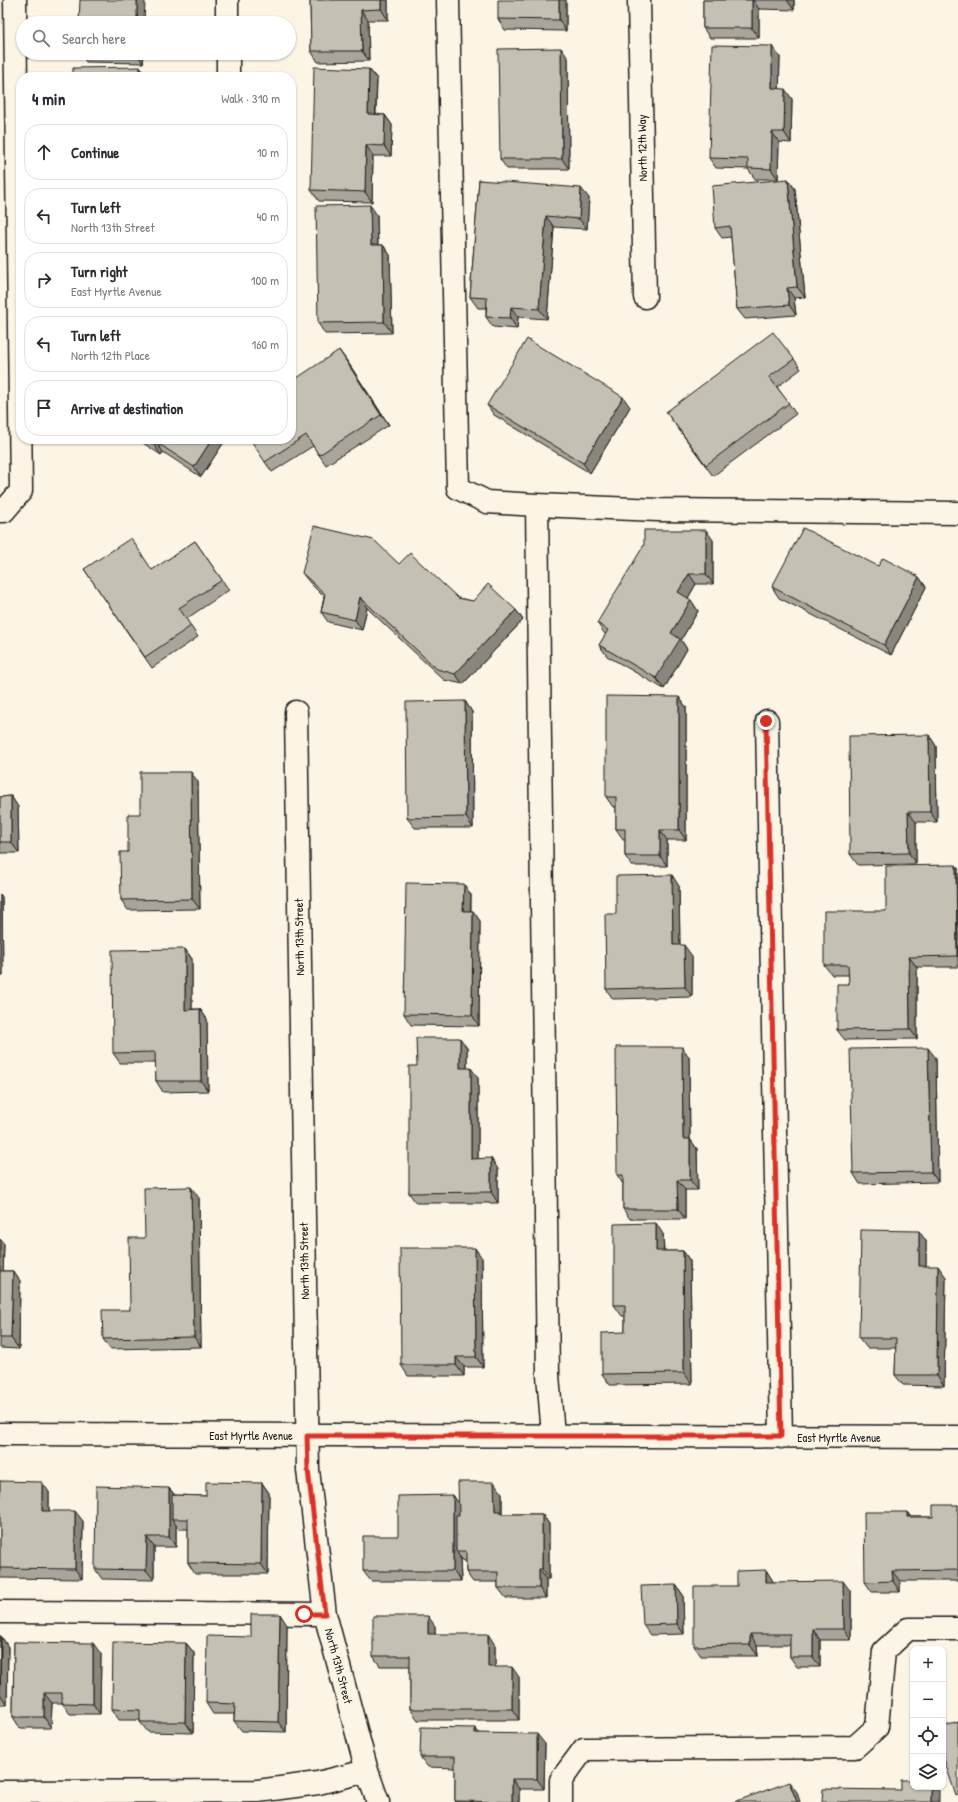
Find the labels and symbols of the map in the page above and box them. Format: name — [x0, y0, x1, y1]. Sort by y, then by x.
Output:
street label: North 12th Way — [633, 114, 651, 182]
route end — [757, 712, 775, 730]
street label: North 13th Street — [290, 897, 308, 976]
street label: North 13th Street — [295, 1221, 313, 1300]
street label: East Myrtle Avenue — [209, 1427, 293, 1444]
street label: East Myrtle Avenue — [797, 1429, 881, 1446]
route start — [295, 1605, 313, 1623]
street label: North 13th Street — [321, 1626, 357, 1706]

